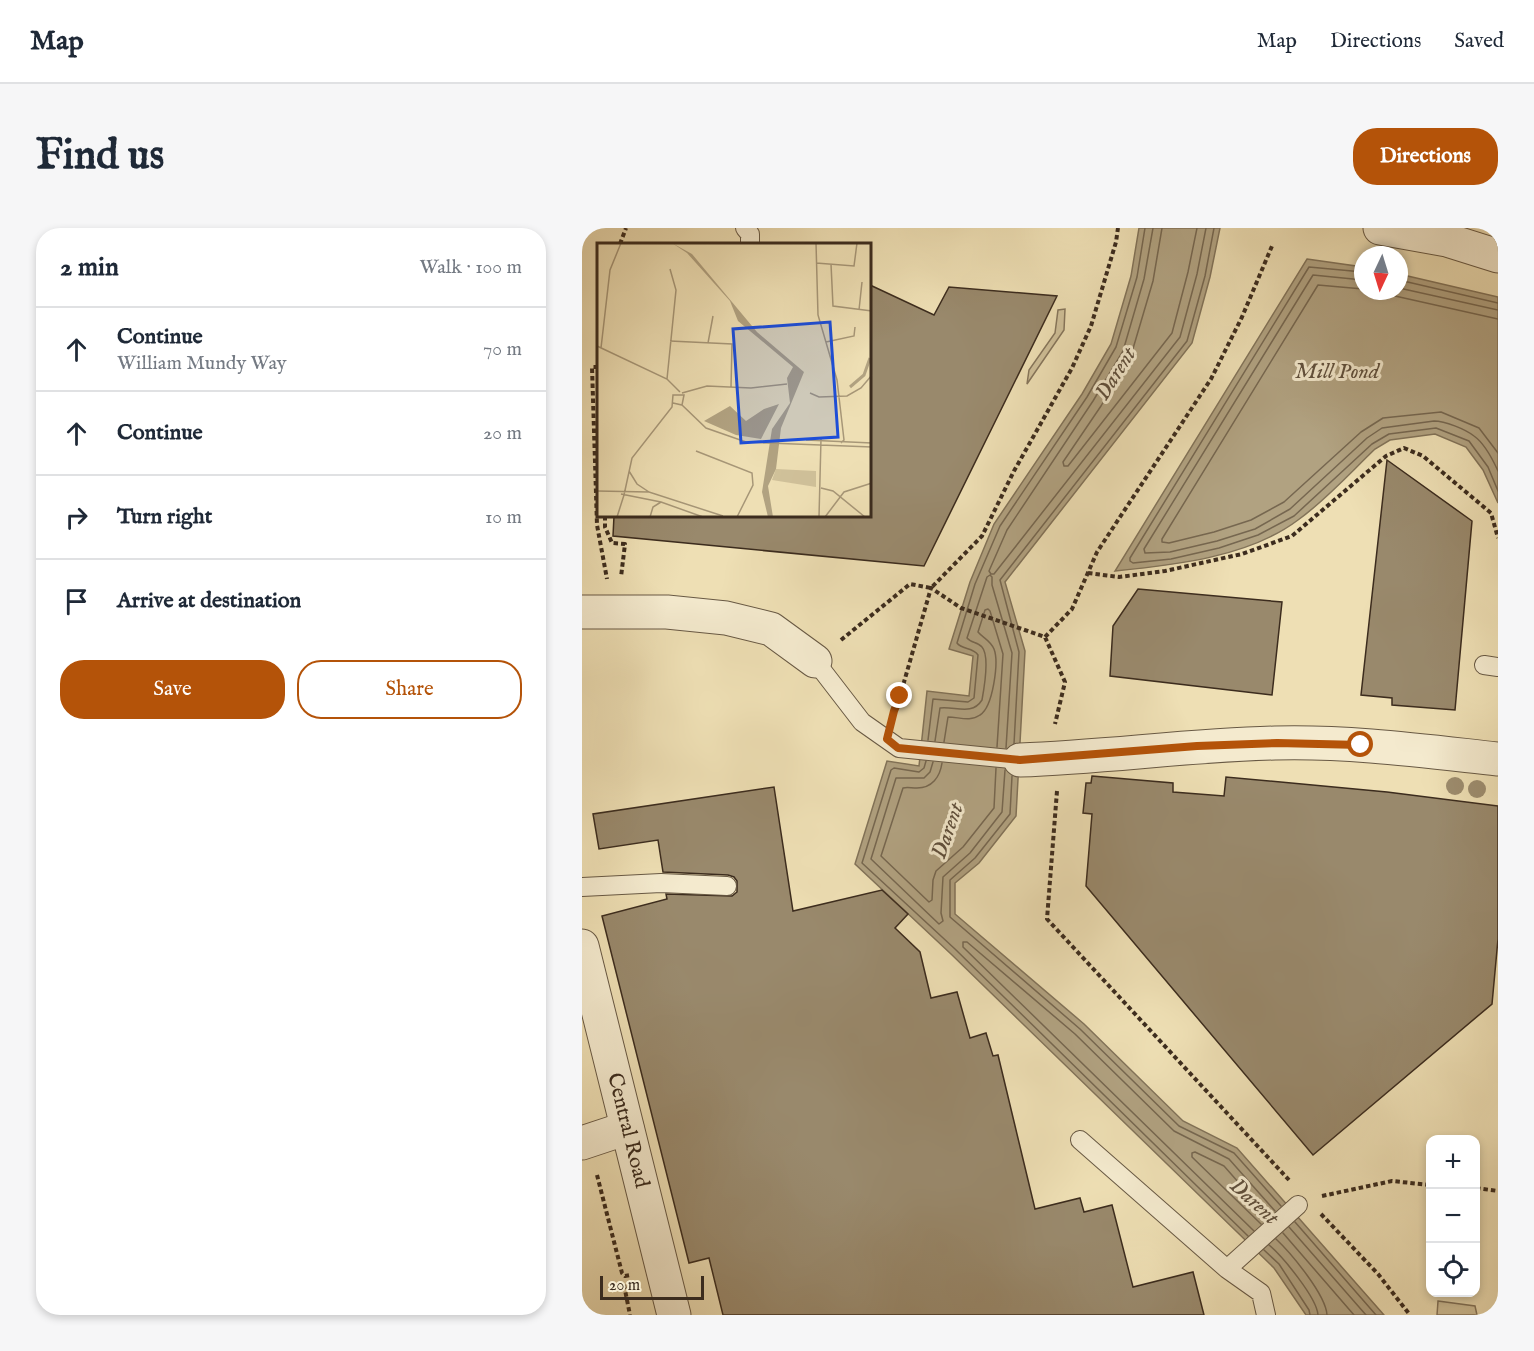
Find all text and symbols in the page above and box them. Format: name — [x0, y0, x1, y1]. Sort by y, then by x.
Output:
text: Map — [30, 24, 84, 59]
text: Map — [1257, 28, 1297, 55]
text: Directions — [1330, 28, 1421, 55]
text: Saved — [1454, 28, 1504, 55]
button: Directions — [1353, 128, 1498, 185]
text: Find us — [36, 130, 164, 183]
inset map — [597, 243, 872, 518]
north arrow — [1354, 246, 1408, 300]
text: 2 min — [60, 251, 119, 284]
text: Walk · 100 m — [419, 255, 522, 280]
text: Continue — [117, 323, 203, 351]
icon: ahead — [60, 333, 93, 366]
text: 70 m — [483, 337, 522, 362]
water label: Darent — [1089, 341, 1144, 406]
text: William Mundy Way — [117, 351, 287, 376]
water label: Mill Pond — [1295, 358, 1381, 386]
icon: ahead — [60, 417, 93, 450]
text: Continue — [117, 419, 203, 447]
text: 20 m — [483, 421, 522, 446]
icon: right — [60, 501, 93, 534]
text: Turn right — [117, 503, 212, 531]
text: 10 m — [485, 505, 522, 530]
icon: arrive — [60, 585, 93, 618]
text: Arrive at destination — [117, 587, 301, 615]
button: Save — [60, 660, 285, 719]
button: Share — [297, 660, 522, 719]
route end — [886, 682, 912, 708]
route start — [1347, 731, 1373, 757]
water label: Darent — [925, 798, 971, 863]
street label: Central Road — [601, 1070, 655, 1191]
map controls — [1426, 1135, 1480, 1297]
button: + — [1426, 1135, 1480, 1189]
water label: Darent — [1223, 1172, 1285, 1232]
button: − — [1426, 1189, 1480, 1243]
button: locate — [1426, 1243, 1480, 1297]
scale bar — [600, 1273, 704, 1300]
text: 20 m — [609, 1276, 640, 1296]

